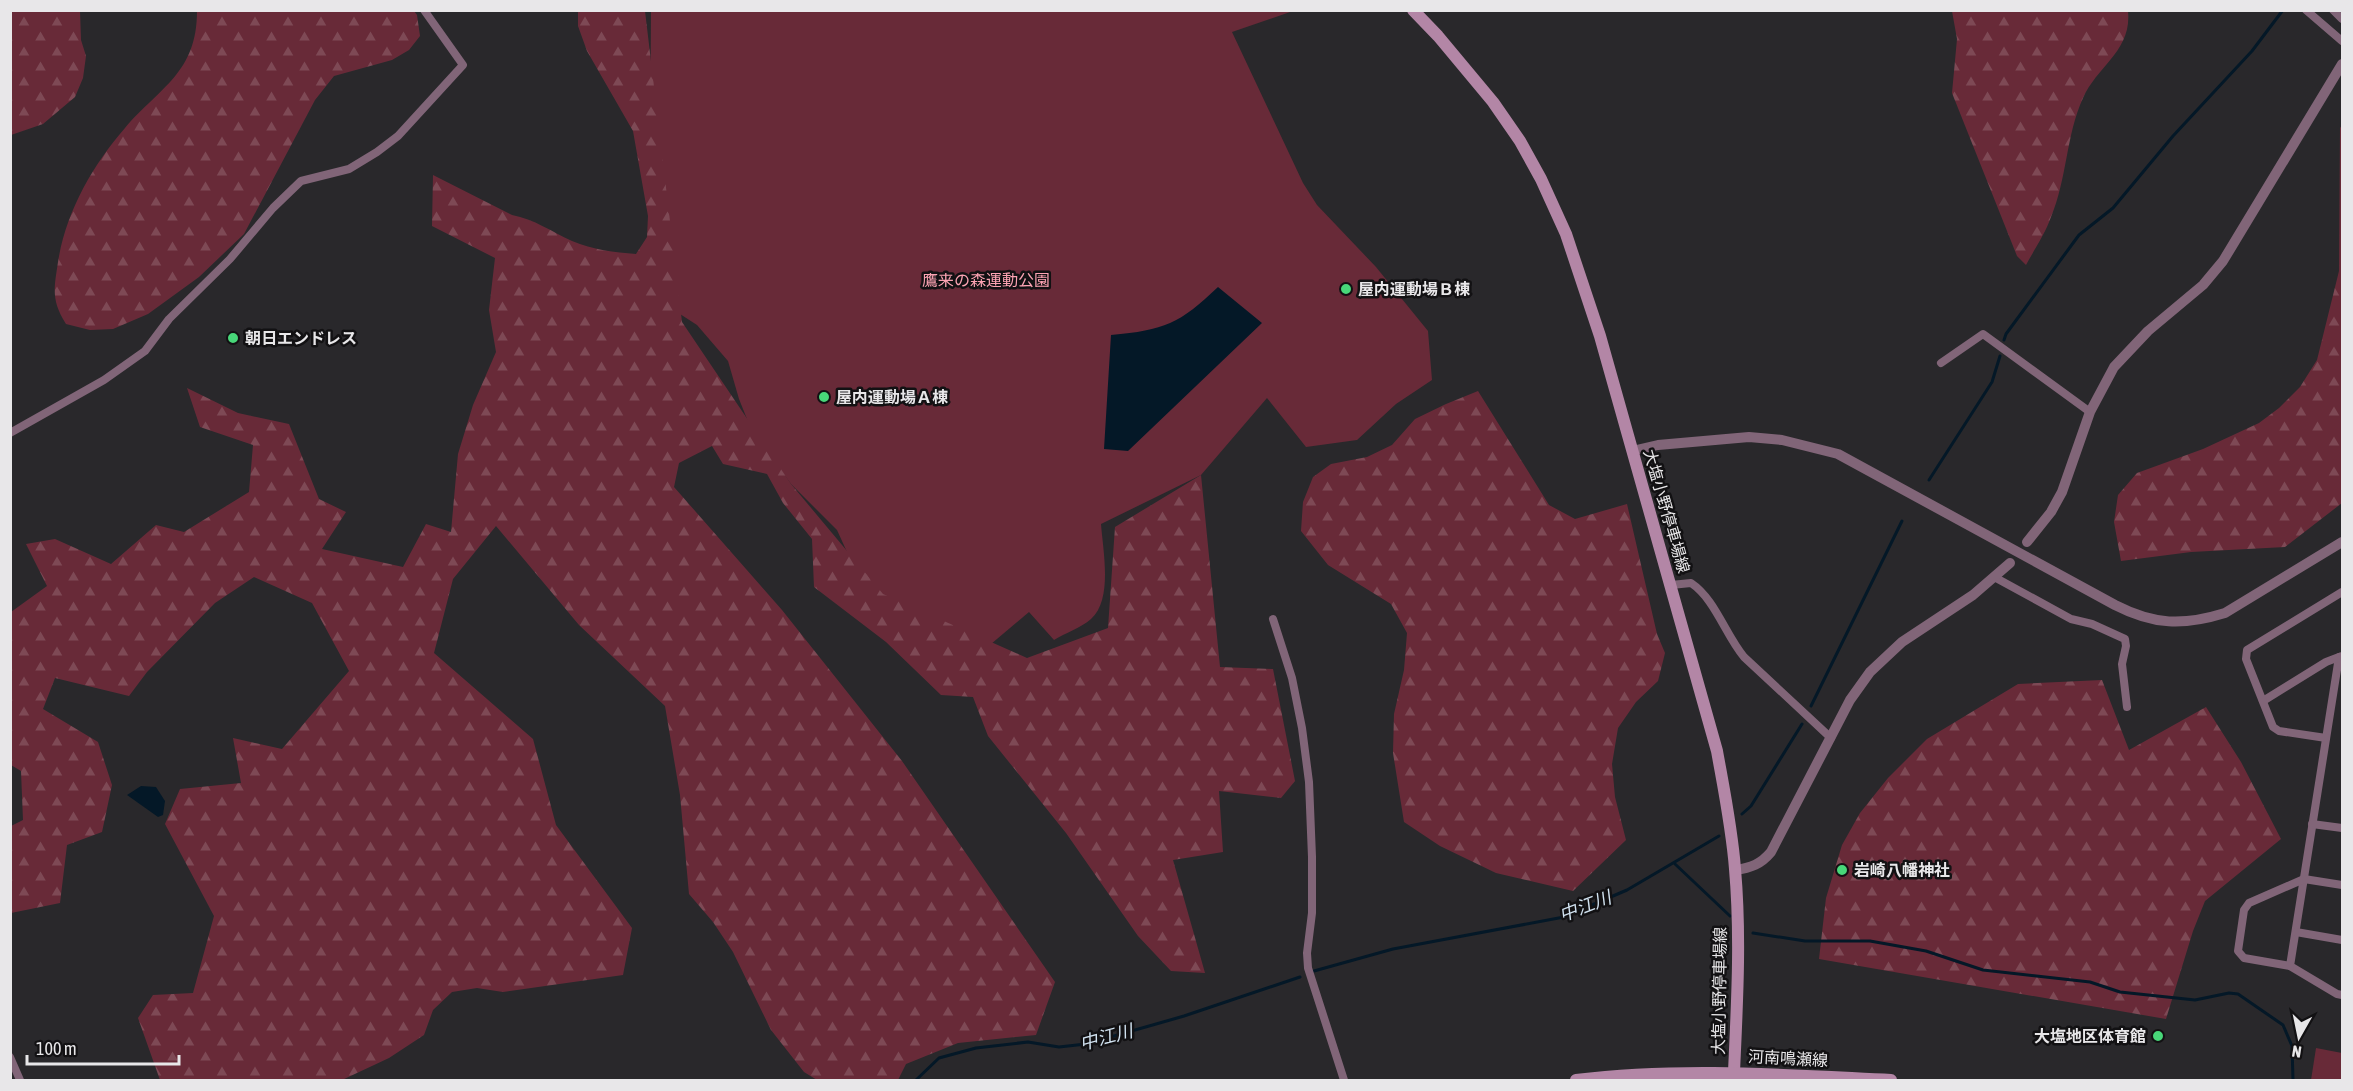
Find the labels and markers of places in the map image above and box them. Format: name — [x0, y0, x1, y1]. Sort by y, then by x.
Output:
place label: 屋内運動場Ｂ棟 — [1358, 280, 1470, 298]
marker: 屋内運動場Ｂ棟 — [1339, 282, 1353, 296]
place label: 朝日エンドレス — [245, 329, 357, 347]
marker: 朝日エンドレス — [226, 331, 240, 345]
place label: 屋内運動場Ａ棟 — [836, 388, 948, 406]
marker: 屋内運動場Ａ棟 — [817, 390, 831, 404]
place label: 岩崎八幡神社 — [1854, 861, 1950, 879]
marker: 岩崎八幡神社 — [1835, 863, 1849, 877]
place label: 大塩地区体育館 — [2034, 1027, 2146, 1045]
marker: 大塩地区体育館 — [2151, 1029, 2165, 1043]

